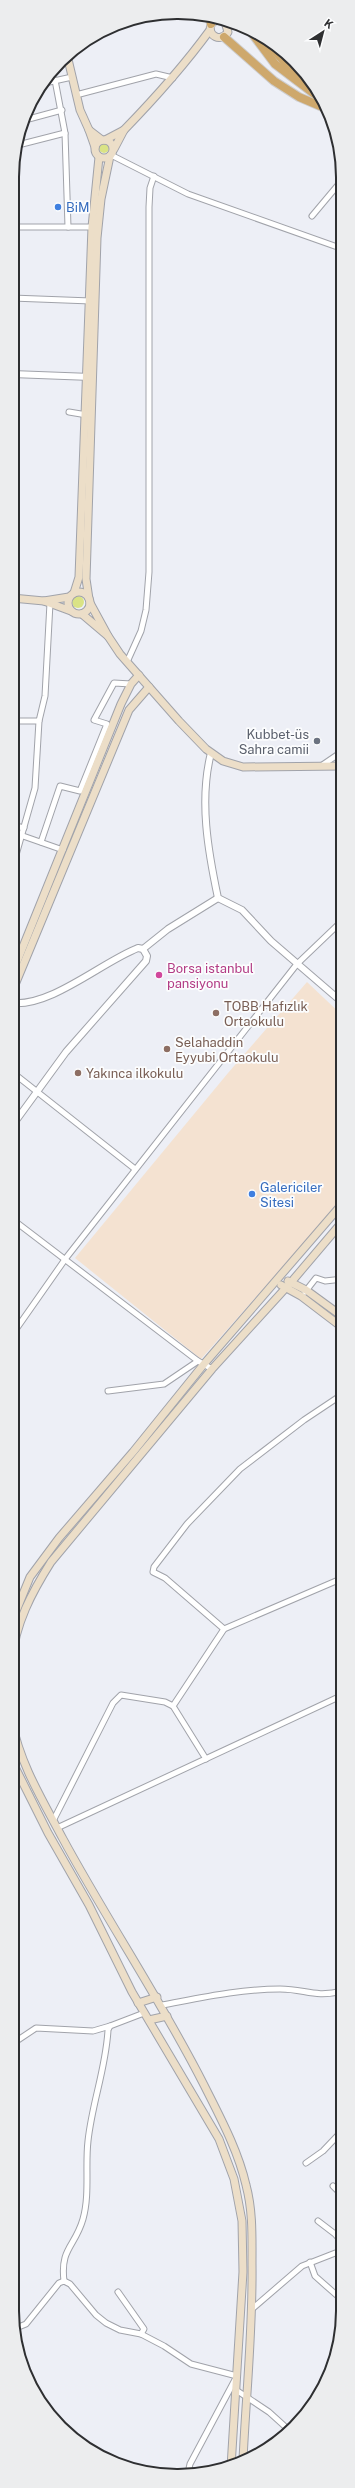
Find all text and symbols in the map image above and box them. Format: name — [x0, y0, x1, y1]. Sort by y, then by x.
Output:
north arrow — [303, 12, 343, 52]
text: K — [322, 17, 336, 31]
place label: BiM — [66, 200, 89, 215]
marker: BiM — [53, 202, 63, 212]
place label: Kubbet-üs Sahra camii — [239, 727, 309, 757]
marker: Kubbet-üs Sahra camii — [312, 736, 322, 746]
place label: Borsa istanbul pansiyonu — [167, 961, 254, 991]
marker: Borsa istanbul pansiyonu — [154, 970, 164, 980]
place label: TOBB Hafızlık Ortaokulu — [224, 999, 308, 1029]
marker: TOBB Hafızlık Ortaokulu — [211, 1008, 221, 1018]
place label: Selahaddin Eyyubi Ortaokulu — [175, 1035, 279, 1065]
marker: Selahaddin Eyyubi Ortaokulu — [162, 1044, 172, 1054]
place label: Yakınca ilkokulu — [86, 1066, 183, 1081]
marker: Yakınca ilkokulu — [73, 1068, 83, 1078]
place label: Galericiler Sitesi — [260, 1180, 322, 1210]
marker: Galericiler Sitesi — [247, 1189, 257, 1199]

